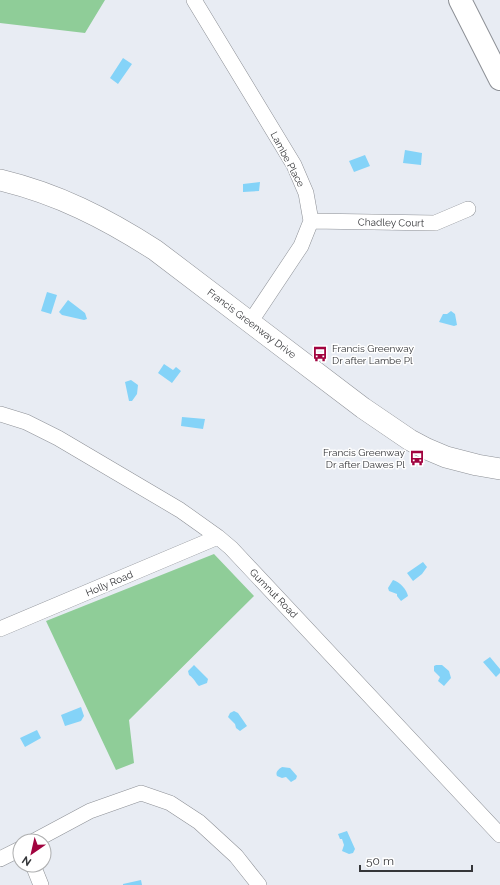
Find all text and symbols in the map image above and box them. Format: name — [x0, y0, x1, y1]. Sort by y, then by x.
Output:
street label: Lambe Place — [268, 130, 307, 189]
street label: Chadley Court — [358, 216, 425, 229]
street label: Francis Greenway Drive — [205, 286, 298, 360]
place label: Francis Greenway Dr after Lambe Pl — [332, 343, 415, 366]
bus stop icon: Francis Greenway Dr after Lambe Pl — [311, 345, 329, 363]
place label: Francis Greenway Dr after Dawes Pl — [323, 447, 406, 470]
bus stop icon: Francis Greenway Dr after Dawes Pl — [408, 449, 426, 467]
street label: Gumnut Road — [247, 567, 300, 620]
street label: Holly Road — [84, 569, 134, 598]
north arrow — [12, 833, 52, 873]
scale bar — [360, 847, 472, 873]
text: N — [20, 853, 34, 869]
text: 50 m — [366, 854, 394, 868]

